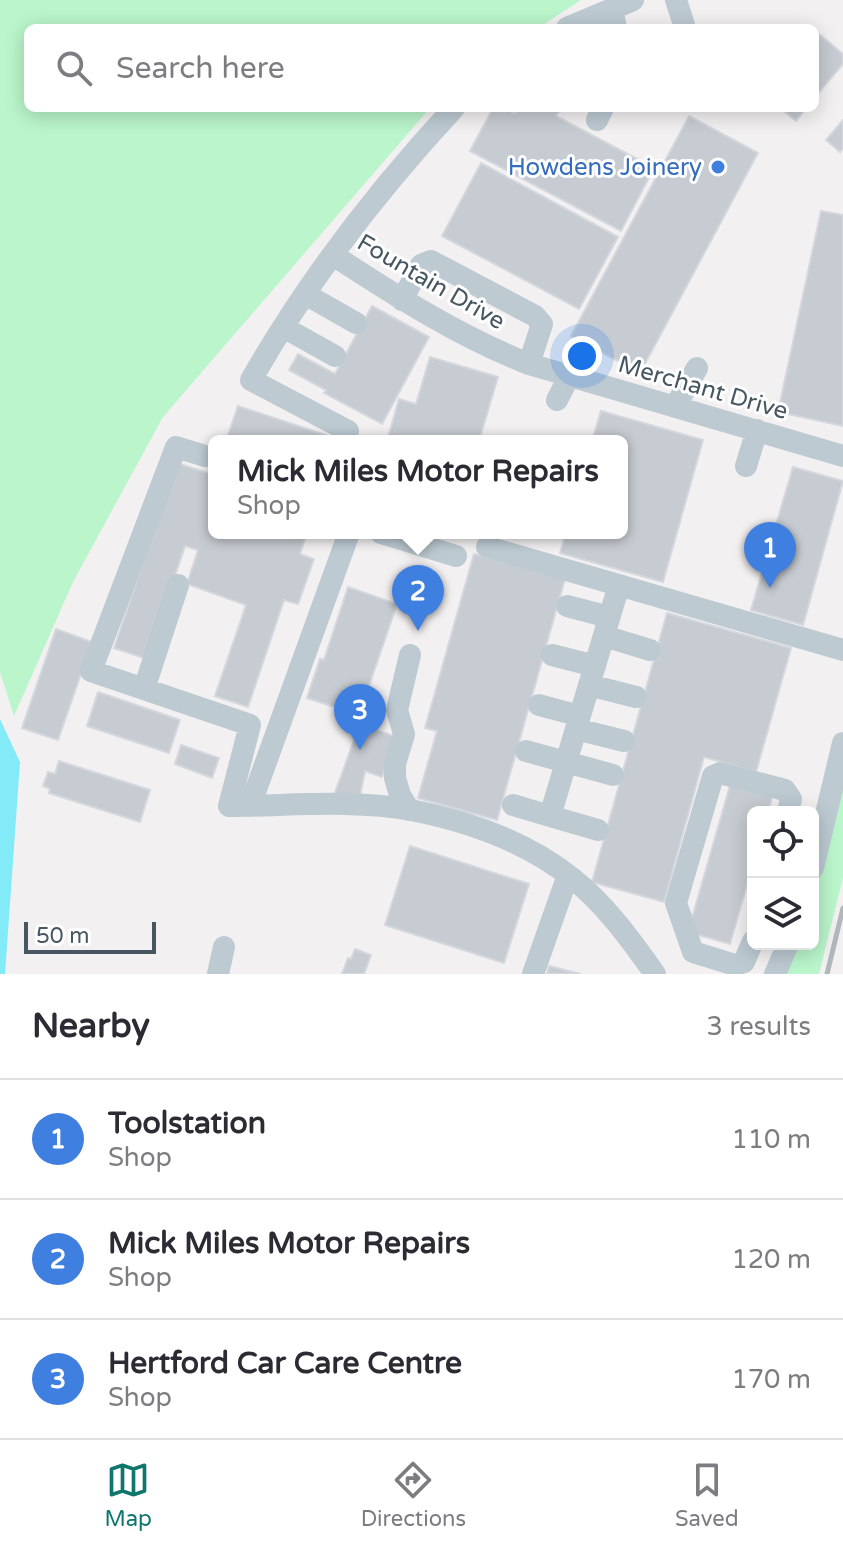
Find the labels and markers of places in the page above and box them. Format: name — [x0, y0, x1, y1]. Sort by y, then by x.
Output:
place label: Howdens Joinery — [508, 153, 702, 182]
marker: Howdens Joinery — [709, 158, 727, 176]
pin: 1 — [744, 522, 796, 588]
pin: 2 — [392, 565, 444, 631]
pin: 3 — [334, 684, 386, 750]

